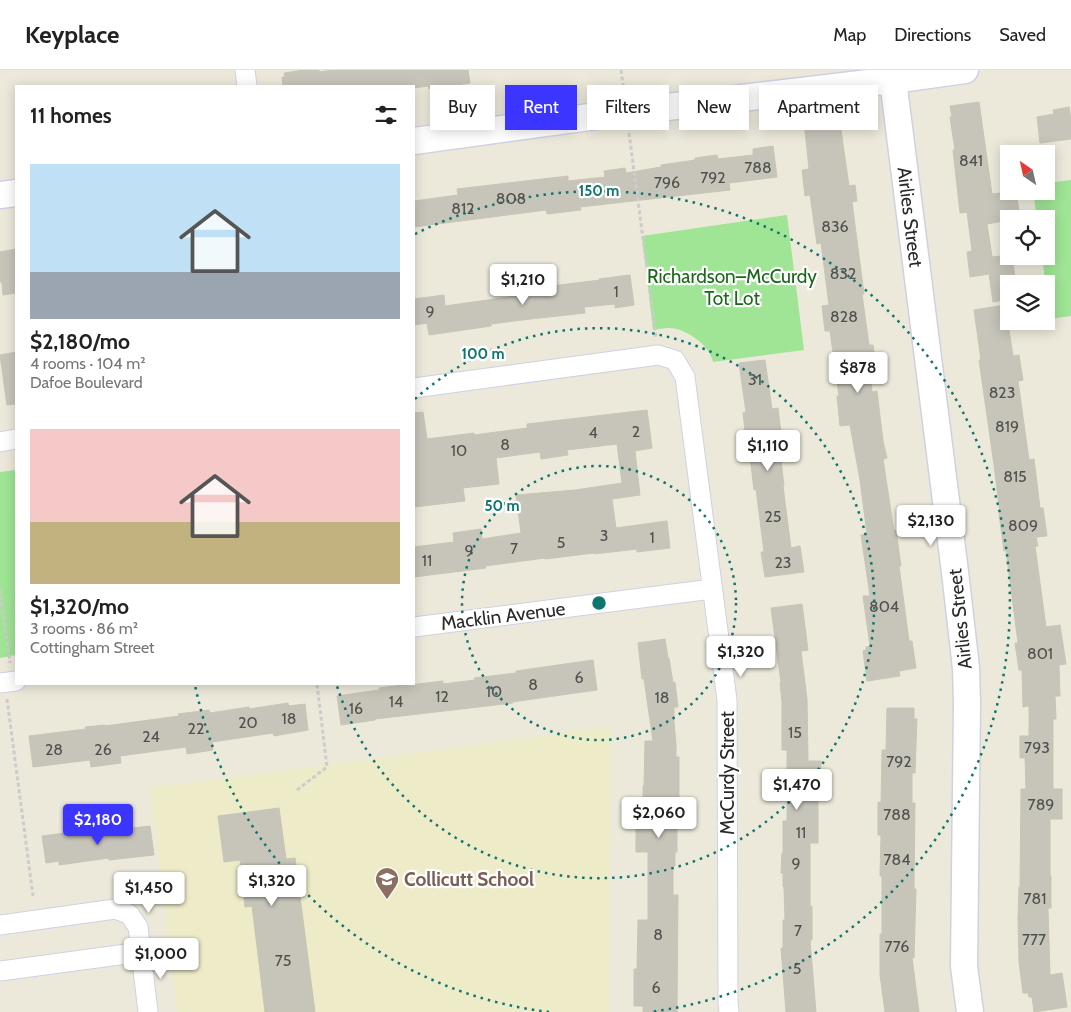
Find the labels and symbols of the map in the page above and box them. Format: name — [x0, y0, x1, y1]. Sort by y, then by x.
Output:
north arrow — [1000, 145, 1055, 200]
house number: 841 — [959, 151, 983, 170]
house number: 788 — [744, 158, 772, 177]
street label: Airlies Street — [892, 165, 928, 269]
house number: 792 — [700, 168, 726, 187]
house number: 796 — [654, 173, 680, 192]
text: 150 m — [579, 182, 619, 200]
house number: 808 — [496, 189, 526, 208]
house number: 812 — [451, 199, 475, 218]
house number: 836 — [821, 217, 849, 236]
pin: $1,210 — [482, 264, 564, 306]
house number: 832 — [830, 264, 856, 283]
park label: Richardson–McCurdy Tot Lot — [647, 265, 817, 310]
house number: 1 — [613, 282, 619, 301]
house number: 9 — [425, 302, 435, 321]
house number: 828 — [830, 307, 858, 326]
text: 100 m — [461, 345, 505, 363]
pin: $878 — [828, 352, 888, 394]
house number: 31 — [748, 370, 762, 389]
house number: 823 — [989, 383, 1015, 402]
house number: 819 — [995, 417, 1019, 436]
house number: 2 — [632, 422, 640, 441]
house number: 4 — [588, 423, 598, 442]
pin: $1,110 — [727, 430, 809, 472]
house number: 8 — [500, 435, 510, 454]
house number: 10 — [451, 441, 467, 460]
house number: 815 — [1003, 467, 1027, 486]
text: 50 m — [484, 497, 520, 515]
pin: $2,130 — [890, 504, 972, 547]
house number: 25 — [764, 507, 782, 526]
house number: 809 — [1008, 516, 1038, 535]
house number: 3 — [600, 526, 608, 545]
house number: 1 — [649, 528, 655, 547]
house number: 5 — [557, 533, 565, 552]
house number: 7 — [510, 539, 518, 558]
house number: 9 — [464, 541, 474, 560]
house number: 11 — [422, 551, 432, 570]
house number: 23 — [774, 553, 792, 572]
street label: Airlies Street — [943, 567, 977, 670]
centre of rings — [590, 594, 608, 612]
street label: Macklin Avenue — [439, 597, 567, 635]
house number: 804 — [869, 597, 899, 616]
pin: $1,320 — [700, 636, 782, 678]
house number: 801 — [1027, 644, 1053, 663]
house number: 6 — [574, 668, 584, 687]
house number: 8 — [528, 675, 538, 694]
house number: 10 — [486, 682, 502, 701]
house number: 12 — [435, 687, 449, 706]
house number: 18 — [655, 688, 669, 707]
house number: 14 — [389, 692, 403, 711]
house number: 16 — [349, 699, 363, 718]
house number: 18 — [282, 709, 296, 728]
street label: McCurdy Street — [716, 710, 739, 835]
house number: 20 — [238, 713, 258, 732]
house number: 22 — [188, 719, 204, 738]
house number: 15 — [788, 723, 802, 742]
house number: 24 — [142, 727, 160, 746]
house number: 793 — [1024, 738, 1050, 757]
house number: 28 — [45, 740, 63, 759]
house number: 26 — [94, 740, 112, 759]
house number: 792 — [886, 752, 912, 771]
pin: $1,470 — [756, 768, 838, 811]
house number: 789 — [1028, 795, 1054, 814]
pin: $2,060 — [618, 796, 700, 839]
pin: $2,180 — [57, 804, 139, 846]
house number: 788 — [883, 805, 911, 824]
house number: 11 — [796, 823, 806, 842]
house number: 784 — [884, 850, 911, 869]
house number: 9 — [791, 854, 801, 873]
pin: $1,320 — [231, 864, 313, 907]
school or university icon: Collicutt School — [374, 866, 400, 900]
place label: Collicutt School — [404, 868, 534, 891]
pin: $1,450 — [108, 872, 190, 914]
house number: 781 — [1024, 889, 1046, 908]
house number: 7 — [794, 921, 802, 940]
house number: 8 — [653, 925, 663, 944]
house number: 777 — [1022, 930, 1046, 949]
house number: 776 — [885, 937, 909, 956]
pin: $1,000 — [120, 938, 202, 980]
house number: 75 — [275, 951, 291, 970]
house number: 5 — [793, 959, 801, 978]
house number: 6 — [651, 978, 661, 997]

